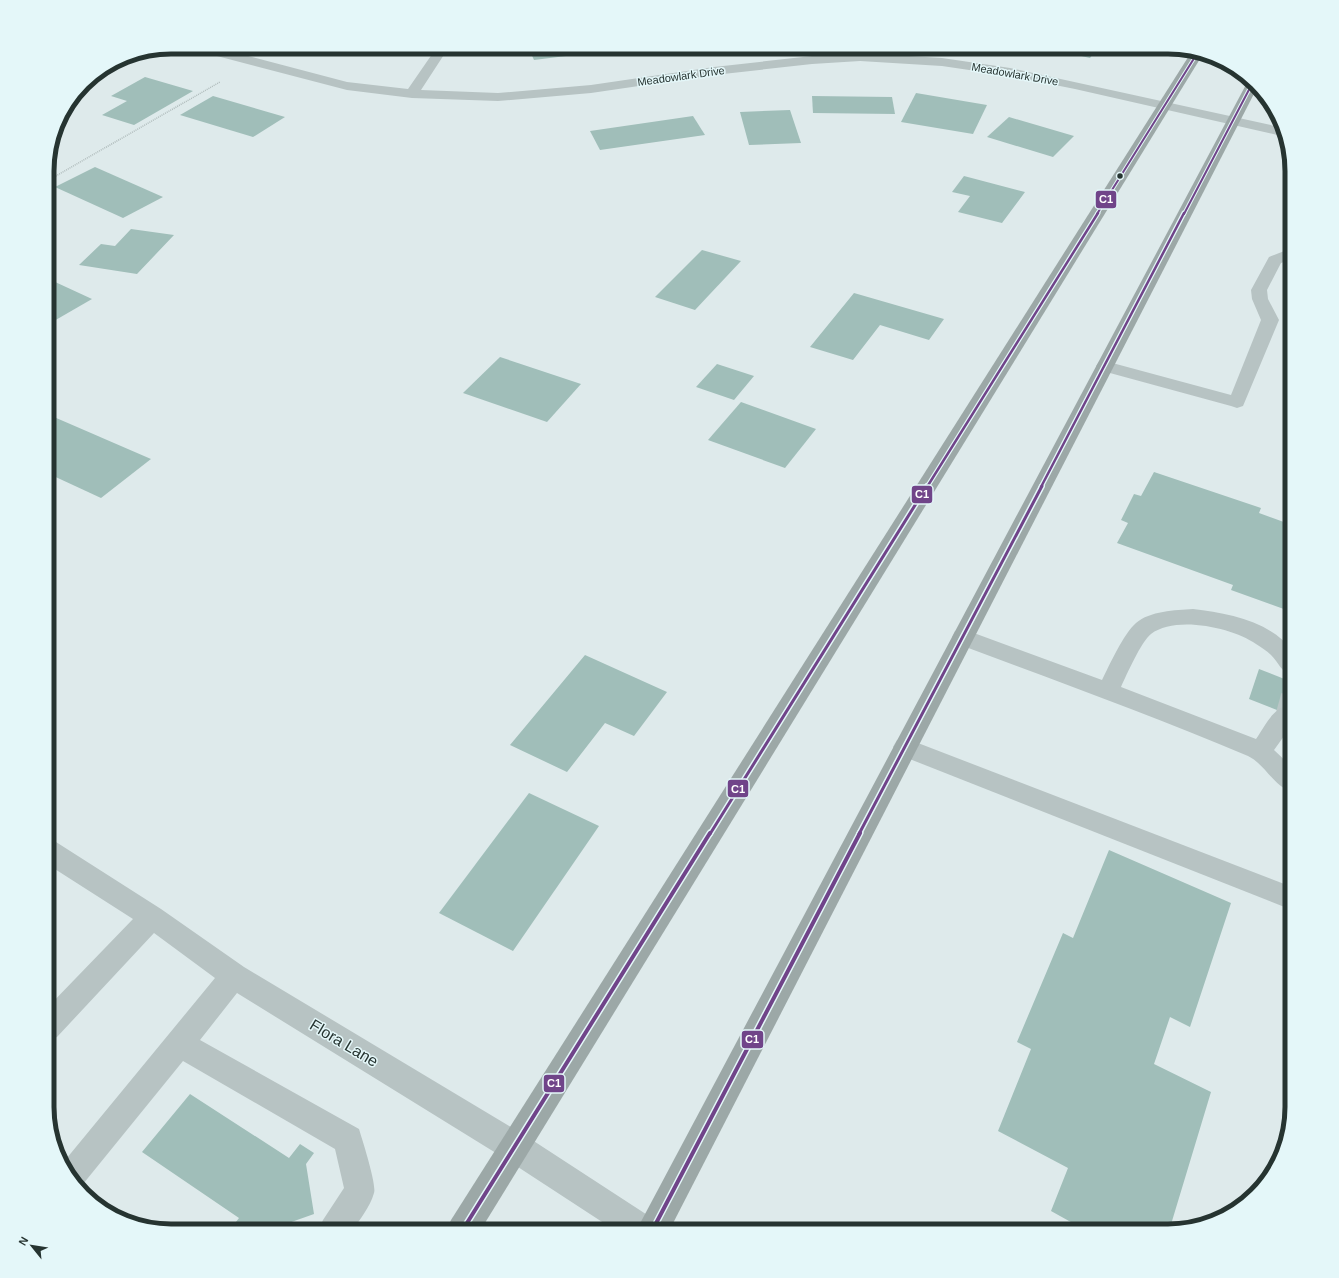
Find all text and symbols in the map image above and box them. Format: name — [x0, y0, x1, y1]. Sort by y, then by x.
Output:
street label: Meadowlark Drive — [971, 60, 1059, 88]
street label: Meadowlark Drive — [637, 64, 725, 88]
unlabelled marker — [1115, 171, 1125, 181]
line badge: C1 — [1095, 190, 1117, 209]
text: C1 — [1099, 193, 1113, 205]
line badge: C1 — [911, 485, 933, 504]
text: C1 — [915, 488, 929, 500]
line badge: C1 — [727, 779, 749, 798]
text: C1 — [731, 783, 745, 795]
street label: Flora Lane — [307, 1016, 381, 1070]
line badge: C1 — [741, 1030, 764, 1049]
text: C1 — [745, 1033, 759, 1045]
line badge: C1 — [543, 1074, 565, 1093]
text: C1 — [547, 1077, 561, 1089]
north arrow — [12, 1226, 52, 1266]
text: N — [16, 1235, 31, 1247]

